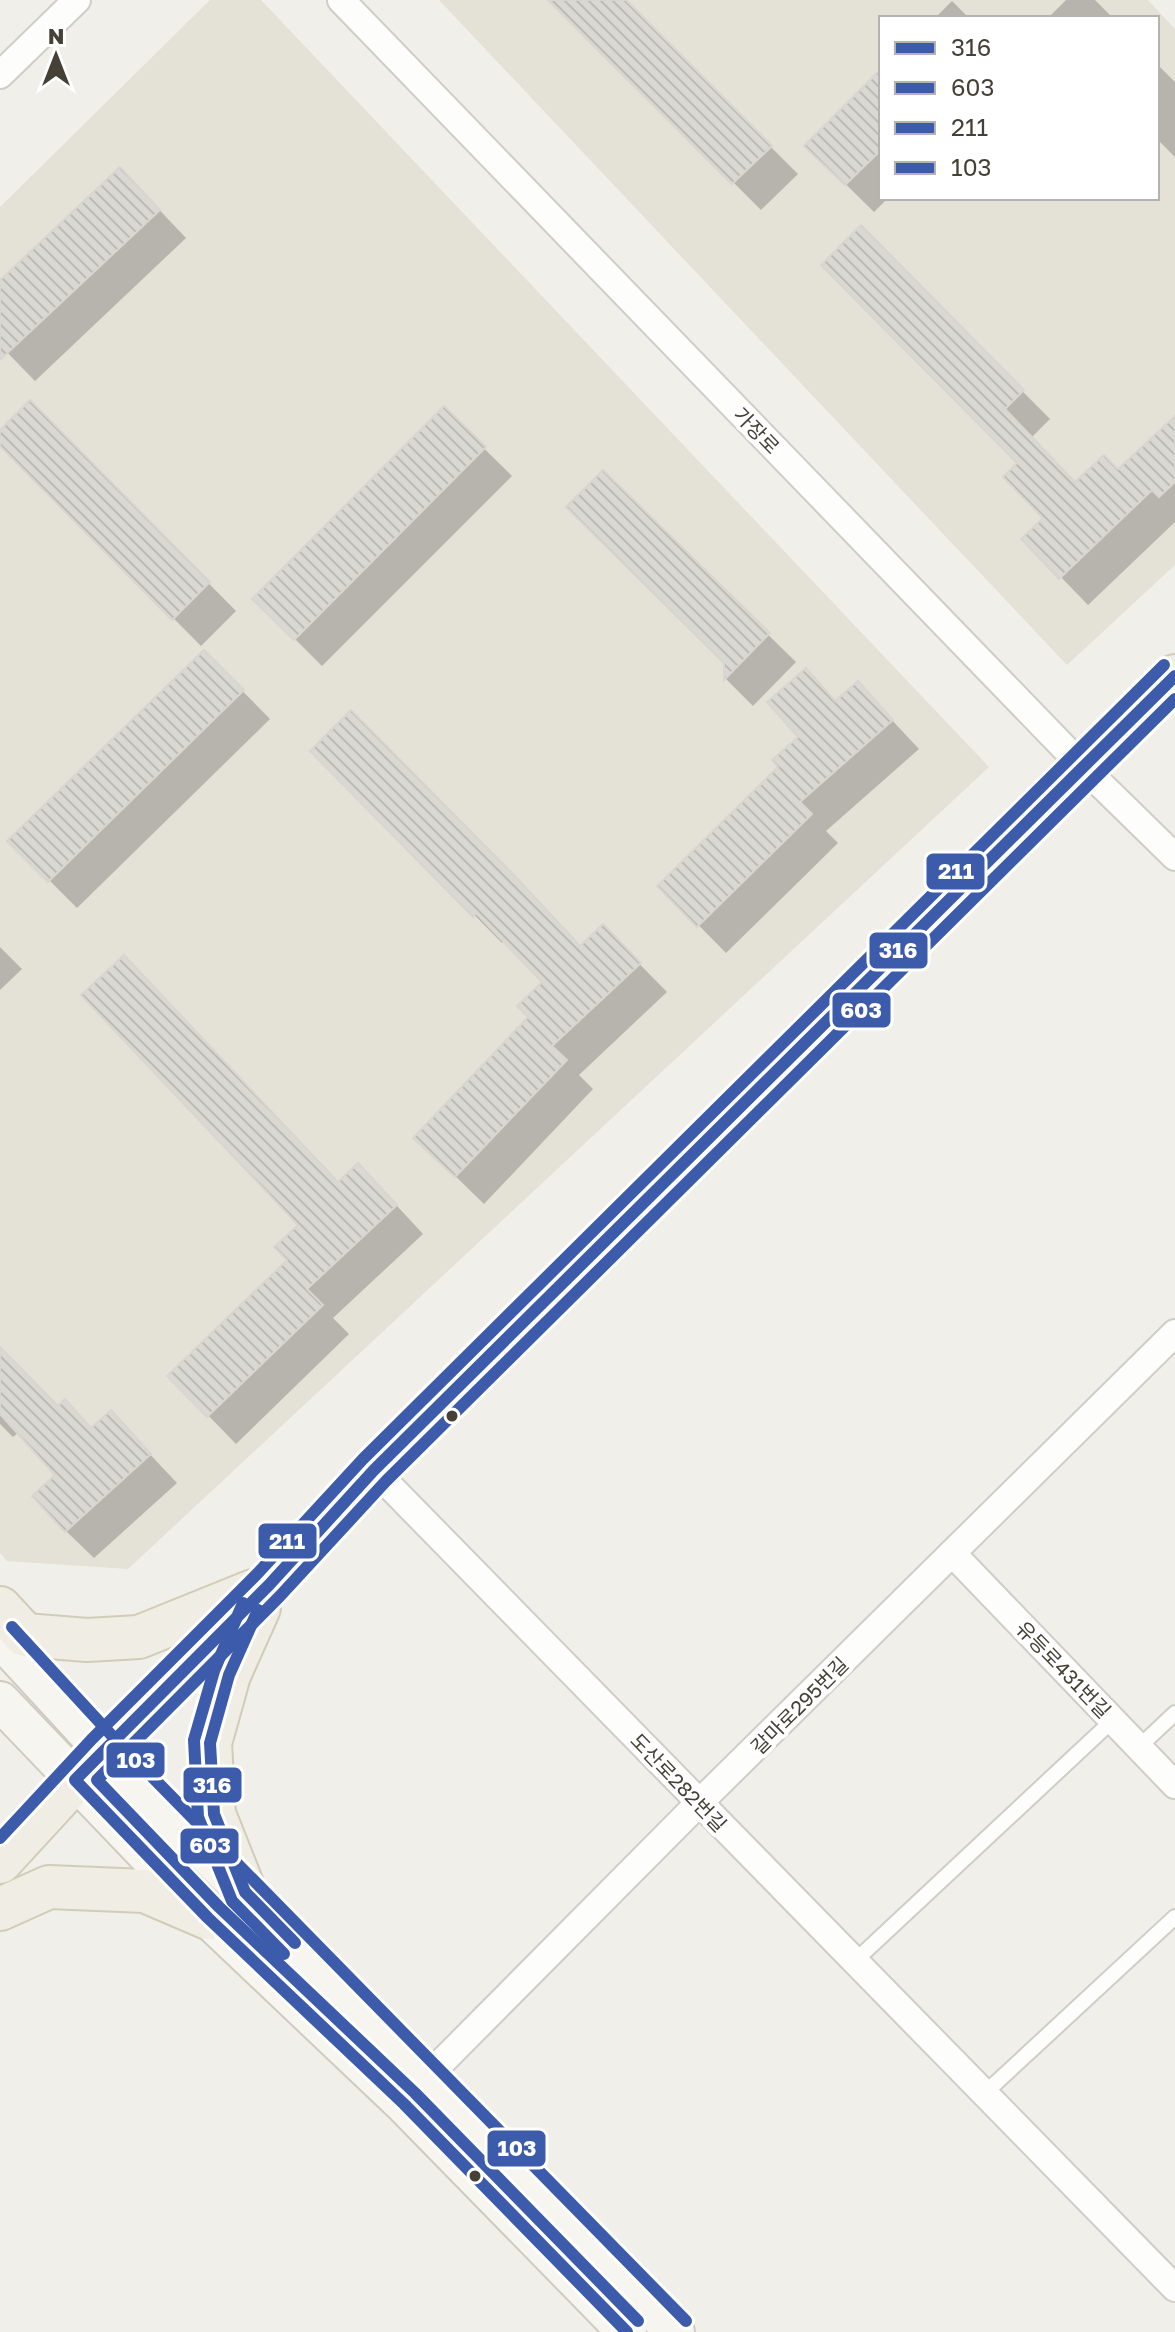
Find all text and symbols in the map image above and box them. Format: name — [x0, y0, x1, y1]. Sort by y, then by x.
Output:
north arrow — [16, 16, 96, 96]
legend — [879, 16, 1159, 200]
text: N — [48, 22, 64, 49]
text: 316 — [951, 32, 991, 61]
text: 603 — [951, 72, 994, 101]
text: 211 — [951, 112, 988, 141]
text: 103 — [951, 152, 992, 181]
street label: 가장로 — [729, 402, 785, 458]
line badge: 211 — [925, 852, 986, 891]
text: 211 — [938, 857, 974, 884]
line badge: 316 — [868, 931, 929, 970]
text: 316 — [879, 936, 917, 963]
line badge: 603 — [831, 991, 892, 1029]
text: 603 — [840, 996, 882, 1023]
unlabelled marker — [444, 1408, 460, 1424]
line badge: 211 — [257, 1522, 318, 1560]
text: 211 — [269, 1527, 305, 1554]
street label: 유등로431번길 — [1012, 1615, 1116, 1723]
street label: 갈마로295번길 — [746, 1652, 852, 1758]
street label: 도산로282번길 — [626, 1728, 732, 1836]
line badge: 103 — [105, 1741, 166, 1779]
text: 103 — [116, 1746, 156, 1773]
line badge: 316 — [182, 1766, 243, 1804]
text: 316 — [193, 1771, 231, 1798]
line badge: 603 — [179, 1827, 240, 1865]
text: 603 — [189, 1831, 231, 1858]
line badge: 103 — [486, 2129, 547, 2168]
text: 103 — [497, 2134, 537, 2161]
unlabelled marker — [467, 2168, 483, 2184]

